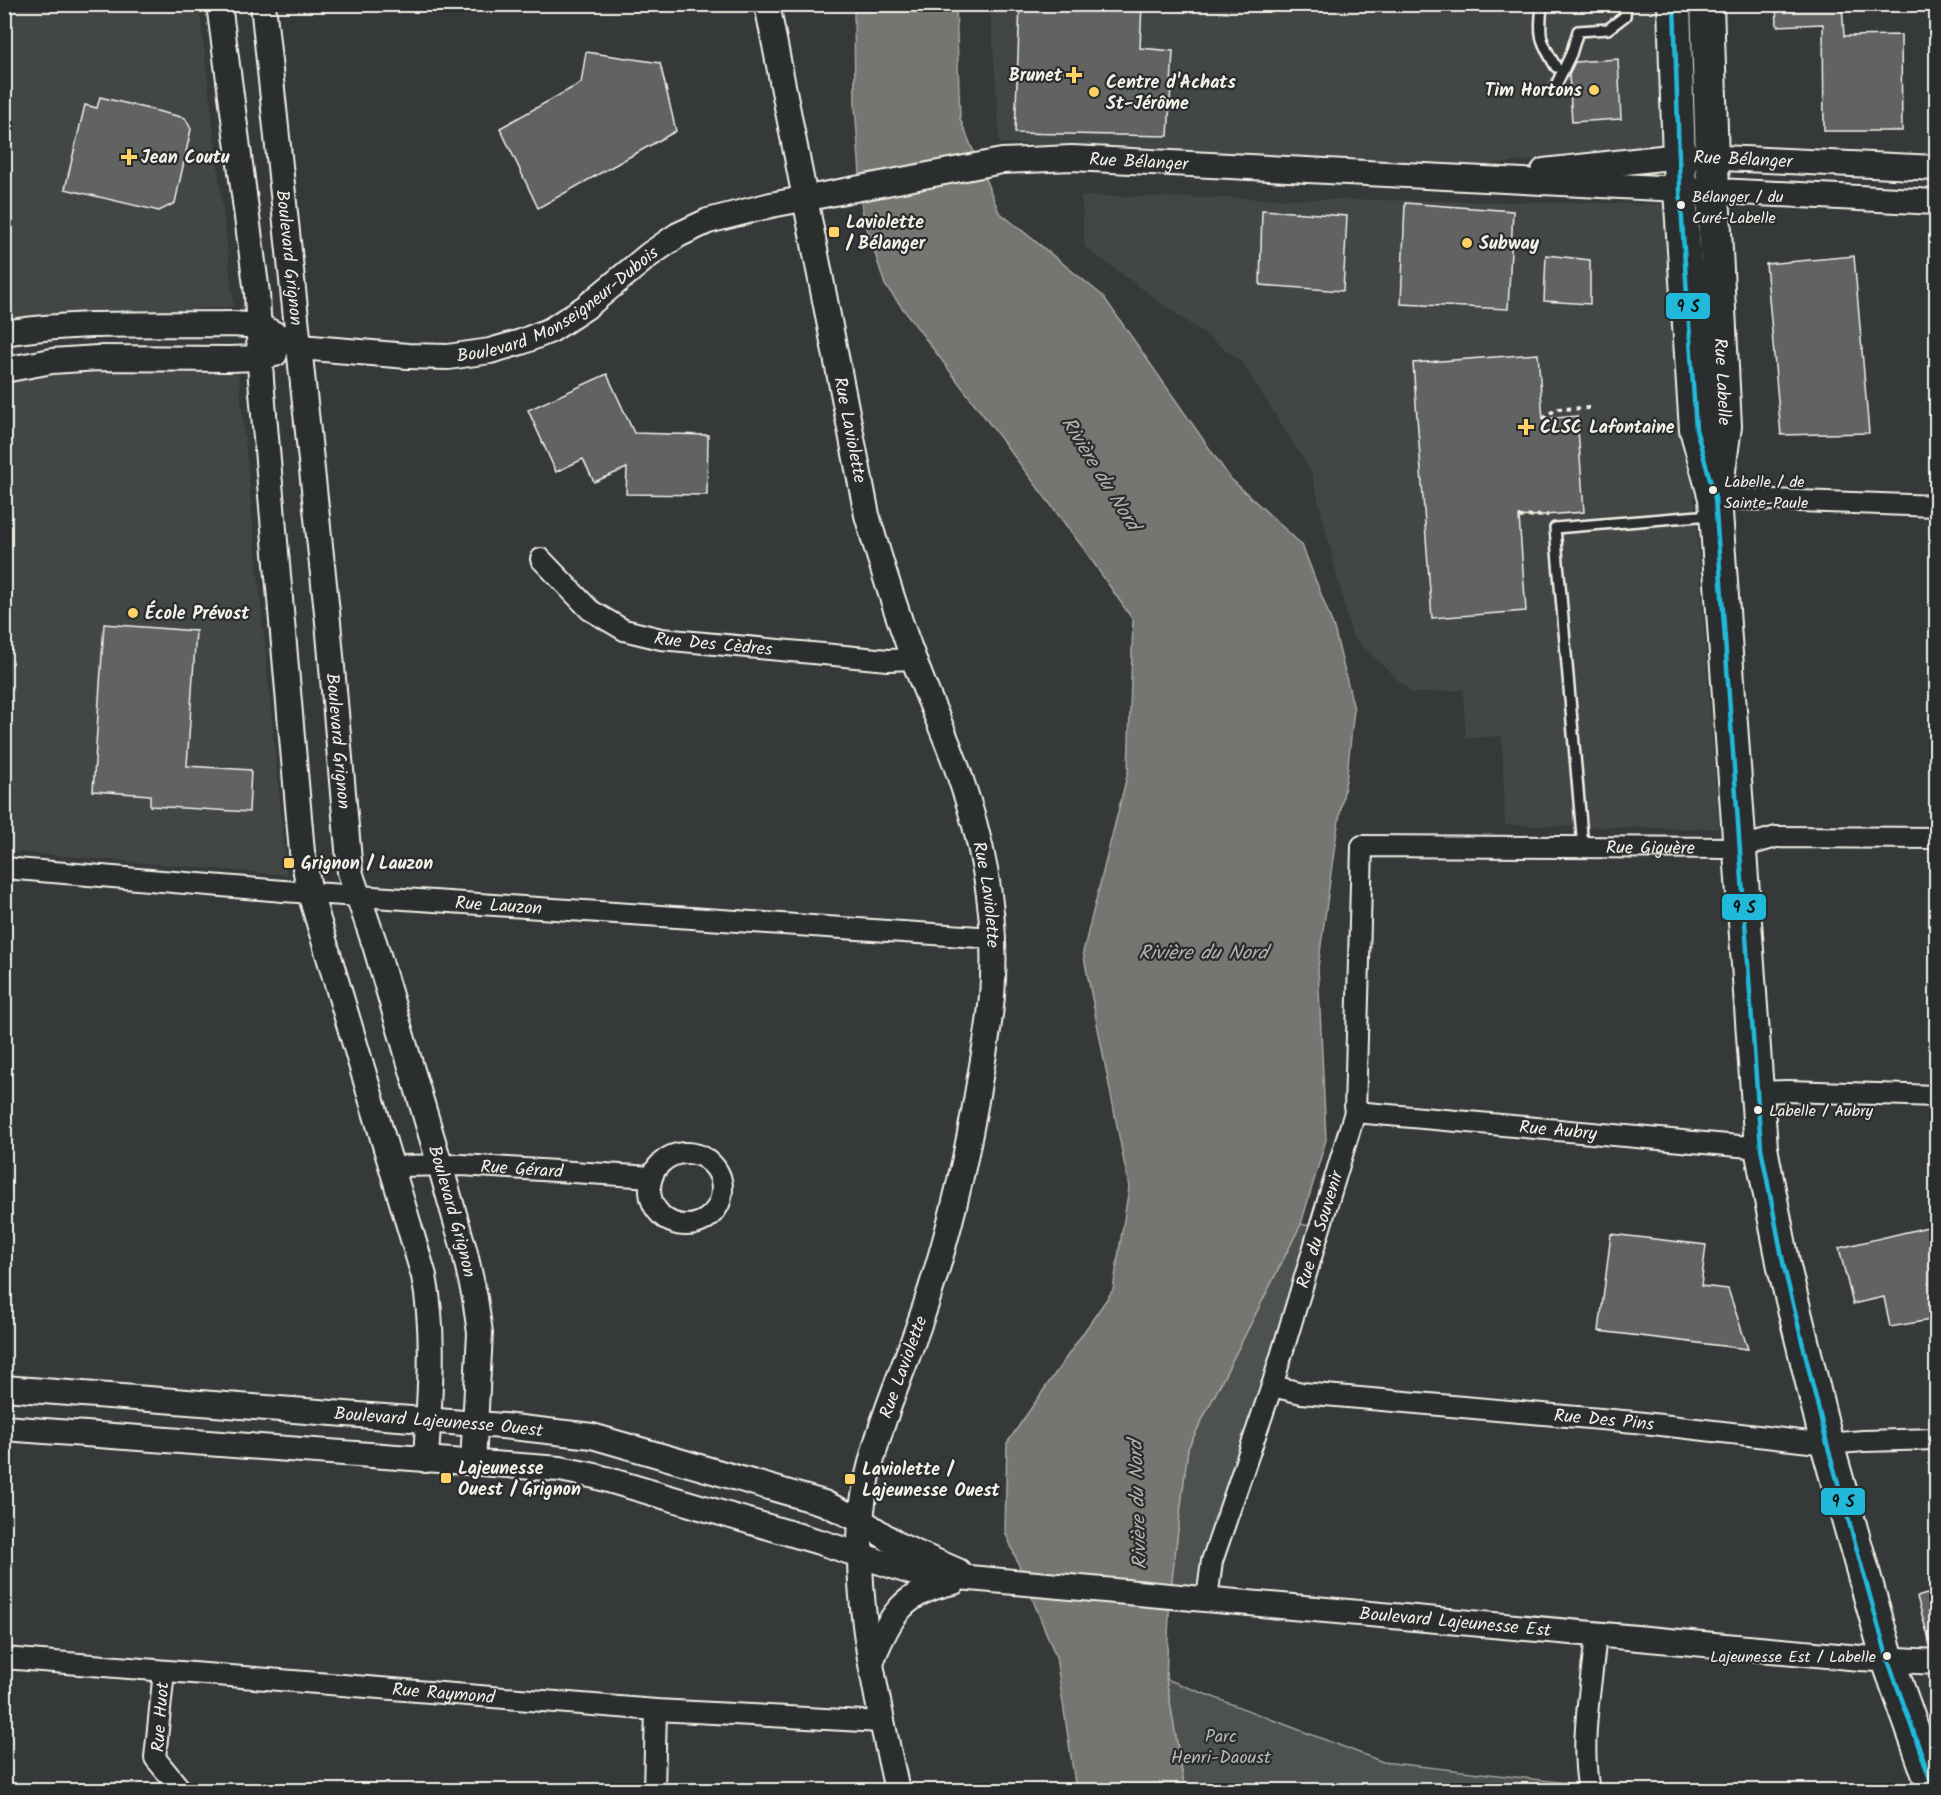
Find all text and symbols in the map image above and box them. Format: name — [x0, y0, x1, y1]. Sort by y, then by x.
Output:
place label: Brunet — [1009, 62, 1063, 91]
marker: Brunet — [1067, 68, 1081, 82]
place label: Centre d'Achats St-Jérôme — [1106, 69, 1236, 119]
place label: Tim Hortons — [1485, 77, 1583, 106]
marker: Tim Hortons — [1587, 83, 1601, 97]
marker: Centre d'Achats St-Jérôme — [1087, 85, 1101, 99]
place label: Jean Coutu — [141, 144, 230, 173]
street label: Rue Bélanger — [1693, 144, 1794, 177]
street label: Rue Bélanger — [1089, 146, 1190, 180]
marker: Jean Coutu — [122, 150, 136, 164]
place label: Bélanger / du Curé-Labelle — [1692, 185, 1784, 231]
street label: Boulevard Grignon — [267, 188, 310, 327]
marker: Bélanger / du Curé-Labelle — [1675, 199, 1687, 211]
place label: Laviolette / Bélanger — [845, 209, 927, 259]
marker: Laviolette / Bélanger — [827, 225, 841, 239]
place label: Subway — [1479, 230, 1540, 259]
marker: Subway — [1460, 236, 1474, 250]
street label: Boulevard Monseigneur-Dubois — [455, 239, 665, 372]
line badge: 9 S — [1665, 292, 1711, 320]
text: 9 S — [1676, 295, 1700, 320]
street label: Rue Labelle — [1705, 337, 1738, 426]
street label: Rue Laviolette — [824, 375, 873, 486]
water label: Rivière du Nord — [1052, 411, 1150, 541]
place label: CLSC Lafontaine — [1540, 414, 1675, 443]
marker: CLSC Lafontaine — [1517, 418, 1535, 436]
place label: Labelle / de Sainte-Paule — [1724, 470, 1808, 516]
marker: Labelle / de Sainte-Paule — [1707, 484, 1719, 496]
place label: École Prévost — [145, 600, 250, 629]
marker: École Prévost — [126, 606, 140, 620]
street label: Rue Des Cèdres — [651, 625, 774, 665]
street label: Boulevard Grignon — [317, 672, 357, 810]
street label: Rue Giguère — [1606, 834, 1695, 864]
street label: Rue Laviolette — [963, 839, 1006, 949]
place label: Grignon / Lauzon — [301, 850, 433, 879]
marker: Grignon / Lauzon — [282, 856, 296, 870]
street label: Rue Lauzon — [454, 889, 543, 924]
line badge: 9 S — [1721, 893, 1767, 921]
text: 9 S — [1732, 896, 1756, 921]
water label: Rivière du Nord — [1139, 938, 1272, 970]
place label: Labelle / Aubry — [1769, 1099, 1873, 1124]
marker: Labelle / Aubry — [1752, 1104, 1764, 1116]
street label: Rue Aubry — [1518, 1114, 1599, 1149]
street label: Boulevard Grignon — [419, 1142, 483, 1281]
street label: Rue Gérard — [480, 1153, 565, 1187]
street label: Rue du Souvenir — [1289, 1167, 1353, 1292]
street label: Rue Laviolette — [872, 1312, 936, 1423]
street label: Boulevard Lajeunesse Ouest — [333, 1400, 546, 1447]
street label: Rue Des Pins — [1553, 1402, 1656, 1440]
water label: Rivière du Nord — [1121, 1435, 1157, 1570]
place label: Lajeunesse Ouest / Grignon — [458, 1455, 581, 1505]
place label: Laviolette / Lajeunesse Ouest — [862, 1456, 1001, 1506]
marker: Lajeunesse Ouest / Grignon — [439, 1471, 453, 1485]
marker: Laviolette / Lajeunesse Ouest — [843, 1472, 857, 1486]
line badge: 9 S — [1820, 1487, 1866, 1516]
text: 9 S — [1831, 1490, 1855, 1515]
street label: Boulevard Lajeunesse Est — [1358, 1600, 1553, 1646]
place label: Lajeunesse Est / Labelle — [1710, 1645, 1876, 1670]
marker: Lajeunesse Est / Labelle — [1881, 1650, 1893, 1662]
street label: Rue Raymond — [391, 1676, 497, 1713]
street label: Rue Huot — [145, 1680, 178, 1753]
park label: Parc Henri-Daoust — [1171, 1723, 1272, 1773]

